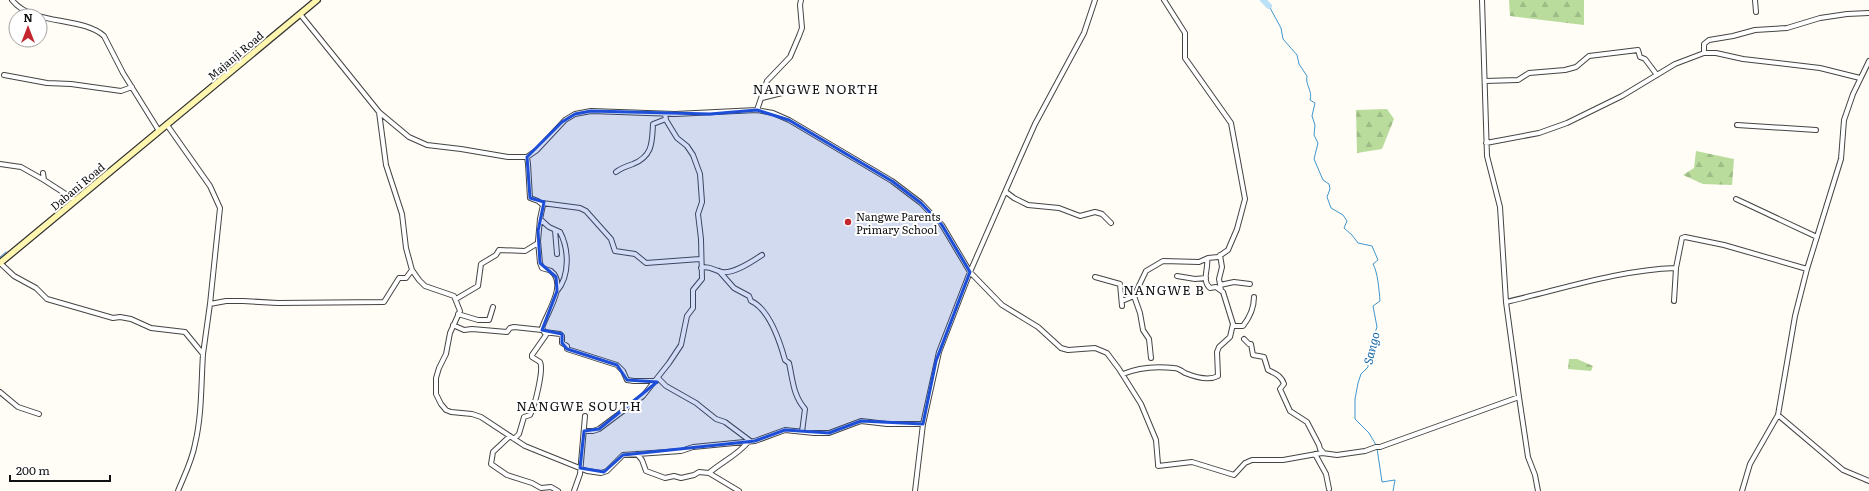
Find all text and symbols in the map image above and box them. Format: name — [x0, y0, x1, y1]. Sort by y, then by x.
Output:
north arrow — [8, 8, 48, 48]
text: N — [23, 9, 33, 25]
street label: Majanji Road — [204, 27, 267, 83]
district label: NANGWE NORTH — [753, 79, 879, 98]
street label: Dabani Road — [46, 158, 108, 213]
place label: Nangwe Parents Primary School — [856, 208, 940, 237]
marker: Nangwe Parents Primary School — [843, 217, 853, 227]
district label: NANGWE B — [1123, 280, 1205, 299]
water label: Sango — [1358, 330, 1384, 366]
district label: NANGWE SOUTH — [516, 396, 642, 415]
scale bar — [10, 457, 110, 483]
text: 200 m — [16, 461, 50, 479]

